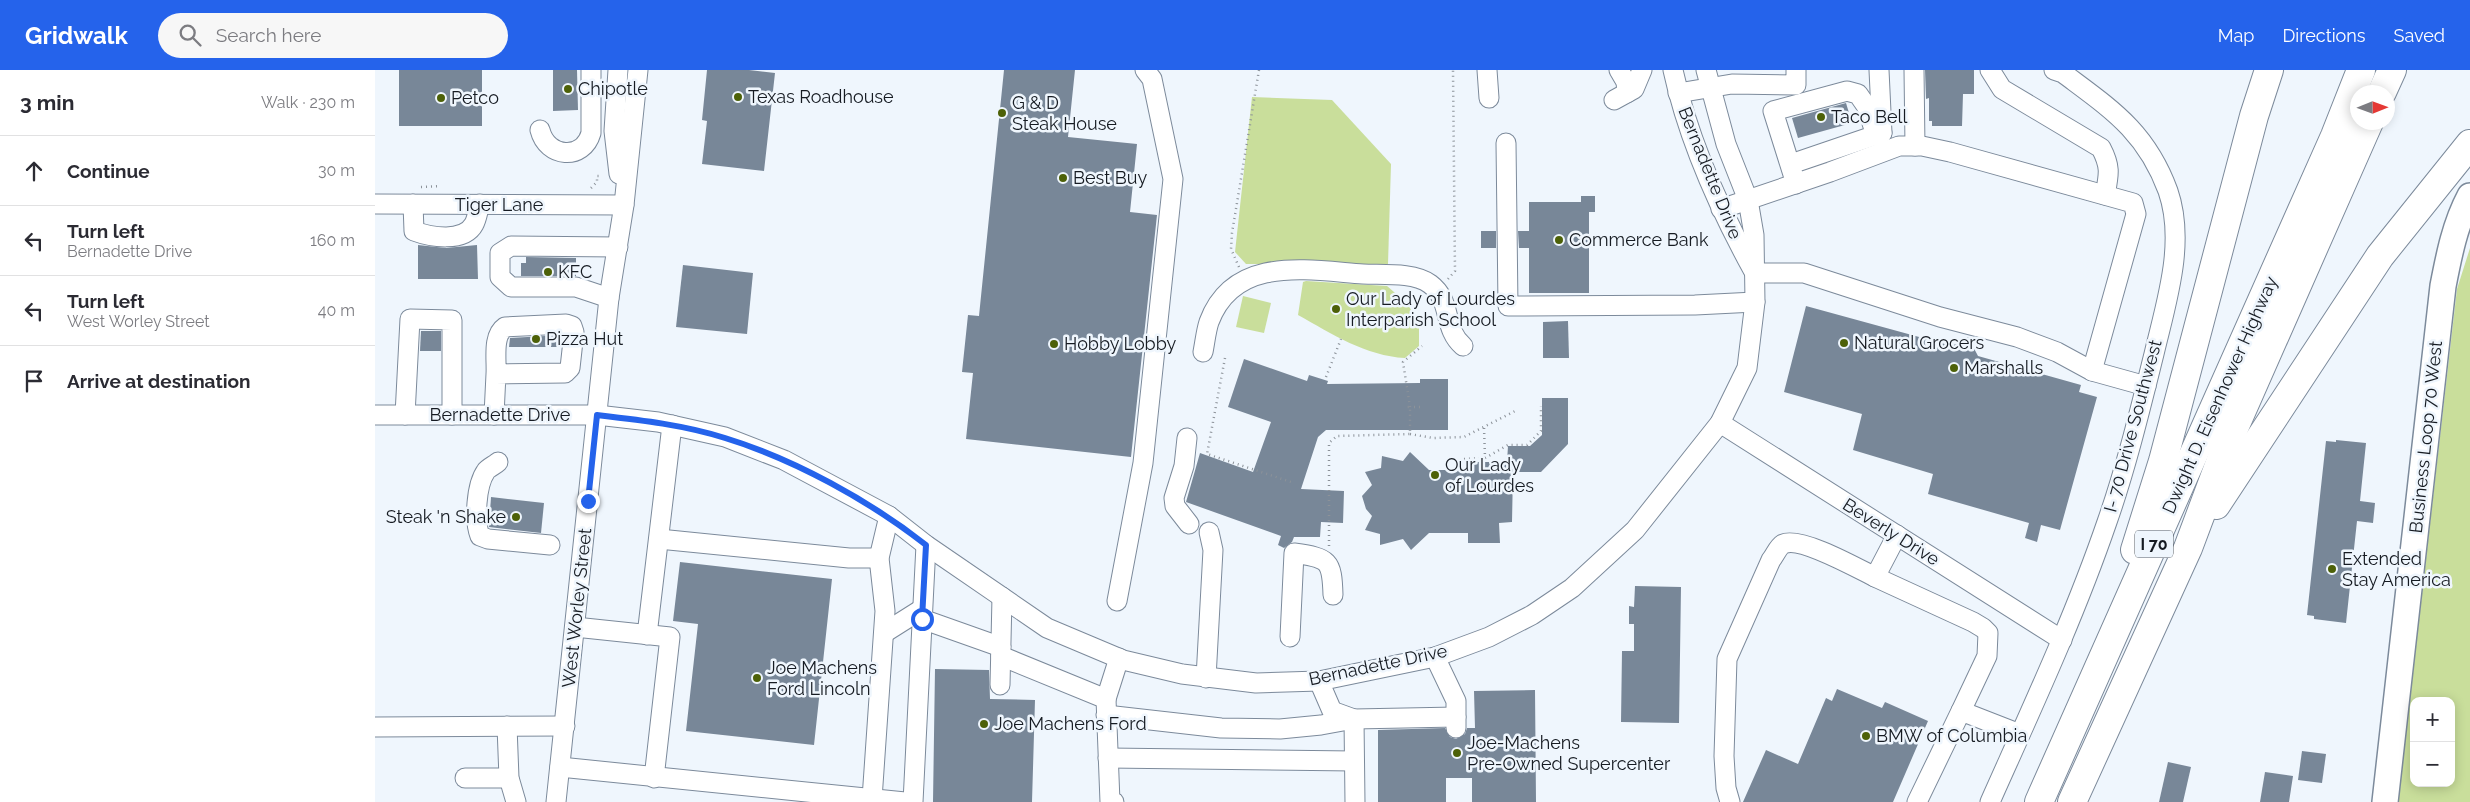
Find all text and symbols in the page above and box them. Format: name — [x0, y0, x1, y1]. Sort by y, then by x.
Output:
search box — [158, 13, 508, 58]
text: Gridwalk — [25, 21, 128, 50]
icon: search — [176, 21, 204, 49]
text: Search here — [216, 24, 321, 46]
text: Map — [2218, 25, 2254, 46]
text: Directions — [2282, 25, 2366, 46]
text: Saved — [2394, 25, 2445, 46]
place label: Chipotle — [578, 78, 648, 99]
marker: Chipotle — [562, 83, 574, 95]
north arrow — [2350, 85, 2395, 130]
place label: Texas Roadhouse — [748, 86, 894, 107]
place label: Petco — [451, 87, 499, 108]
text: 3 min — [20, 90, 74, 115]
marker: Texas Roadhouse — [732, 91, 744, 103]
marker: Petco — [435, 92, 447, 104]
place label: G & D Steak House — [1012, 92, 1117, 134]
text: Walk · 230 m — [261, 93, 355, 112]
street label: Bernadette Drive — [1674, 104, 1747, 242]
place label: Taco Bell — [1831, 106, 1907, 127]
marker: G & D Steak House — [996, 107, 1008, 119]
marker: Taco Bell — [1815, 111, 1827, 123]
icon: ahead — [20, 157, 48, 185]
text: Continue — [67, 160, 150, 182]
text: 30 m — [318, 161, 355, 180]
place label: Best Buy — [1073, 167, 1148, 188]
marker: Best Buy — [1057, 172, 1069, 184]
street label: Tiger Lane — [455, 194, 544, 215]
text: Turn left — [67, 220, 144, 242]
icon: left — [20, 227, 48, 255]
place label: Commerce Bank — [1569, 229, 1709, 250]
text: 160 m — [310, 231, 355, 250]
marker: Commerce Bank — [1553, 234, 1565, 246]
text: Bernadette Drive — [67, 242, 192, 261]
place label: KFC — [558, 261, 592, 282]
marker: KFC — [542, 266, 554, 278]
street label: Dwight D. Eisenhower Highway — [2158, 273, 2282, 517]
place label: Our Lady of Lourdes Interparish School — [1346, 288, 1515, 330]
text: Turn left — [67, 290, 144, 312]
icon: left — [20, 297, 48, 325]
text: 40 m — [318, 301, 355, 320]
marker: Our Lady of Lourdes Interparish School — [1330, 303, 1342, 315]
text: West Worley Street — [67, 312, 210, 331]
place label: Pizza Hut — [546, 328, 623, 349]
place label: Natural Grocers — [1854, 332, 1985, 353]
marker: Pizza Hut — [530, 333, 542, 345]
place label: Hobby Lobby — [1064, 333, 1176, 354]
marker: Natural Grocers — [1838, 337, 1850, 349]
street label: I- 70 Drive Southwest — [2099, 337, 2166, 514]
marker: Hobby Lobby — [1048, 338, 1060, 350]
street label: Business Loop 70 West — [2405, 340, 2446, 534]
place label: Marshalls — [1964, 357, 2044, 378]
marker: Marshalls — [1948, 362, 1960, 374]
icon: arrive — [20, 367, 48, 395]
text: Arrive at destination — [67, 370, 251, 392]
street label: Bernadette Drive — [430, 404, 571, 425]
place label: Our Lady of Lourdes — [1445, 454, 1534, 496]
marker: Our Lady of Lourdes — [1429, 469, 1441, 481]
route end — [577, 490, 600, 513]
street label: Beverly Drive — [1839, 494, 1944, 570]
place label: Steak 'n Shake — [386, 506, 506, 527]
marker: Steak 'n Shake — [510, 511, 522, 523]
street label: West Worley Street — [558, 527, 595, 689]
road number: I 70 — [2135, 530, 2173, 558]
place label: Extended Stay America — [2342, 548, 2451, 590]
marker: Extended Stay America — [2326, 563, 2338, 575]
route start — [911, 608, 934, 631]
street label: Bernadette Drive — [1307, 640, 1449, 689]
place label: Joe Machens Ford Lincoln — [767, 657, 877, 699]
marker: Joe Machens Ford Lincoln — [751, 672, 763, 684]
map controls — [2410, 697, 2455, 787]
button: + — [2410, 697, 2455, 742]
place label: Joe Machens Ford — [994, 713, 1147, 734]
marker: Joe Machens Ford — [978, 718, 990, 730]
place label: BMW of Columbia — [1876, 725, 2027, 746]
marker: BMW of Columbia — [1860, 730, 1872, 742]
place label: Joe-Machens Pre-Owned Supercenter — [1467, 732, 1671, 774]
button: − — [2410, 742, 2455, 787]
marker: Joe-Machens Pre-Owned Supercenter — [1451, 747, 1463, 759]

